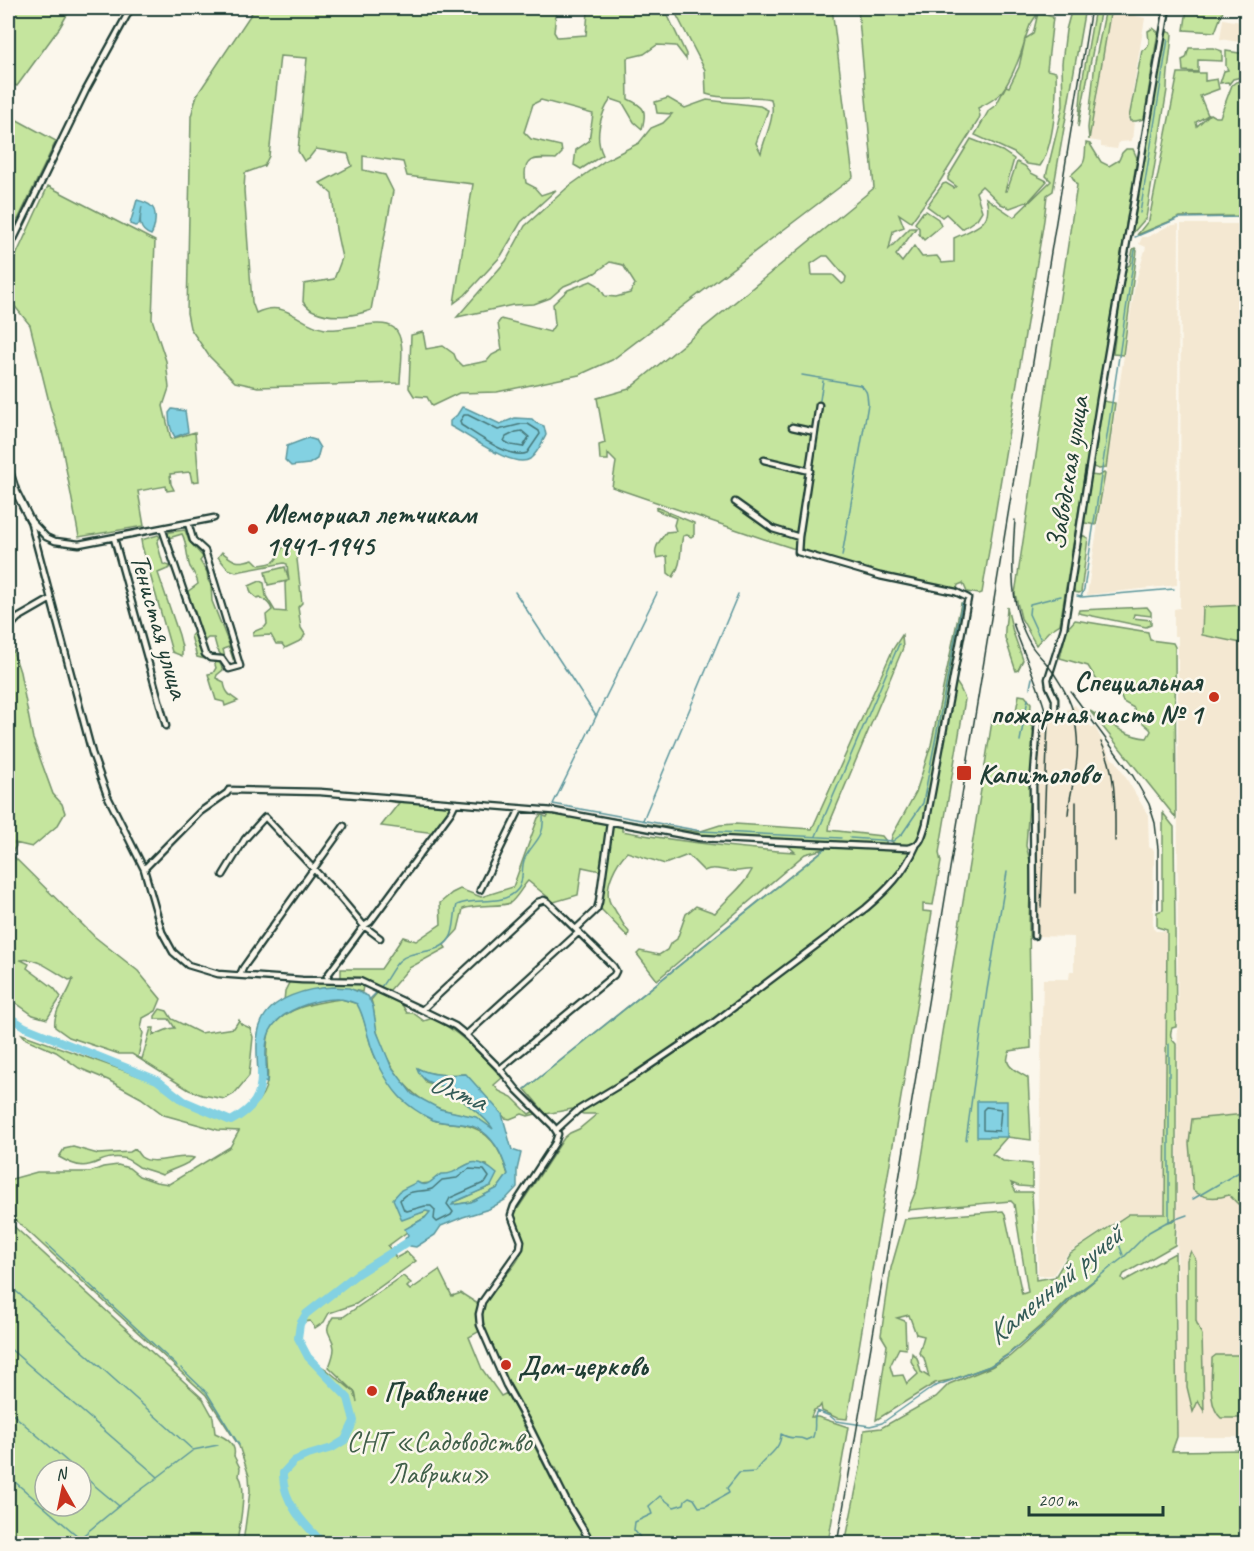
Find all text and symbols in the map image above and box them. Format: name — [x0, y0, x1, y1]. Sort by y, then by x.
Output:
street label: Заводская улица — [1038, 392, 1097, 552]
place label: Мемориал летчикам 1941-1945 — [265, 496, 479, 563]
marker: Мемориал летчикам 1941-1945 — [246, 522, 260, 536]
street label: Тенистая улица — [123, 550, 198, 704]
place label: Специальная пожарная часть № 1 — [990, 664, 1205, 731]
marker: Специальная пожарная часть № 1 — [1207, 690, 1221, 704]
place label: Капитолово — [978, 756, 1103, 791]
marker: Капитолово — [955, 764, 973, 782]
water label: Охта — [424, 1063, 494, 1120]
water label: Каменный ручей — [978, 1213, 1134, 1353]
place label: Дом-церковь — [518, 1348, 650, 1383]
marker: Дом-церковь — [499, 1358, 513, 1372]
place label: Правление — [384, 1374, 489, 1409]
marker: Правление — [365, 1384, 379, 1398]
park label: СНТ «Садоводство Лаврики» — [346, 1424, 534, 1491]
north arrow — [33, 1458, 93, 1518]
text: N — [54, 1463, 70, 1485]
scale bar — [1029, 1479, 1162, 1517]
text: 200 m — [1038, 1489, 1079, 1511]

